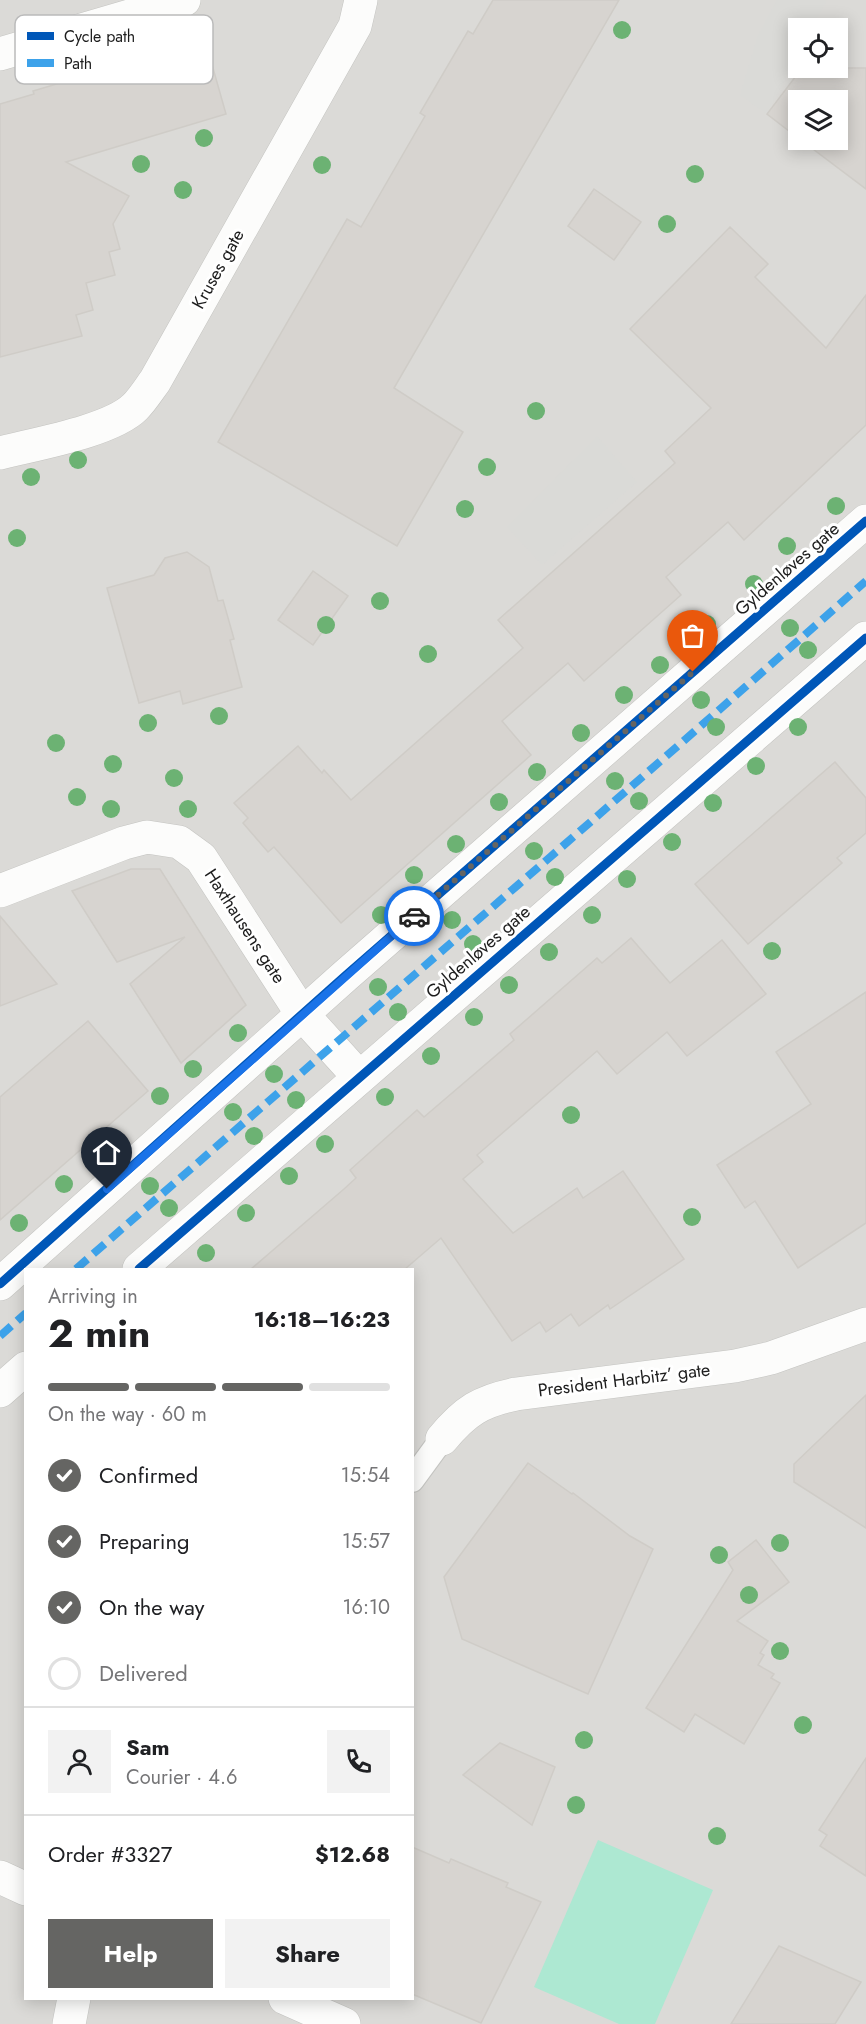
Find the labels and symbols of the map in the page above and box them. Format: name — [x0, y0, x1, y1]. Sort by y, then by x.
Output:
legend — [15, 15, 213, 84]
text: Cycle path — [64, 25, 135, 48]
text: Path — [64, 52, 92, 75]
street label: Kruses gate — [185, 224, 251, 314]
street label: Gyldenløves gate — [729, 516, 845, 622]
pin — [667, 610, 718, 672]
street label: Haxthausens gate — [198, 864, 292, 988]
courier — [384, 886, 444, 946]
street label: Gyldenløves gate — [420, 899, 536, 1005]
pin — [81, 1127, 132, 1189]
street label: President Harbitz’ gate — [536, 1357, 712, 1403]

